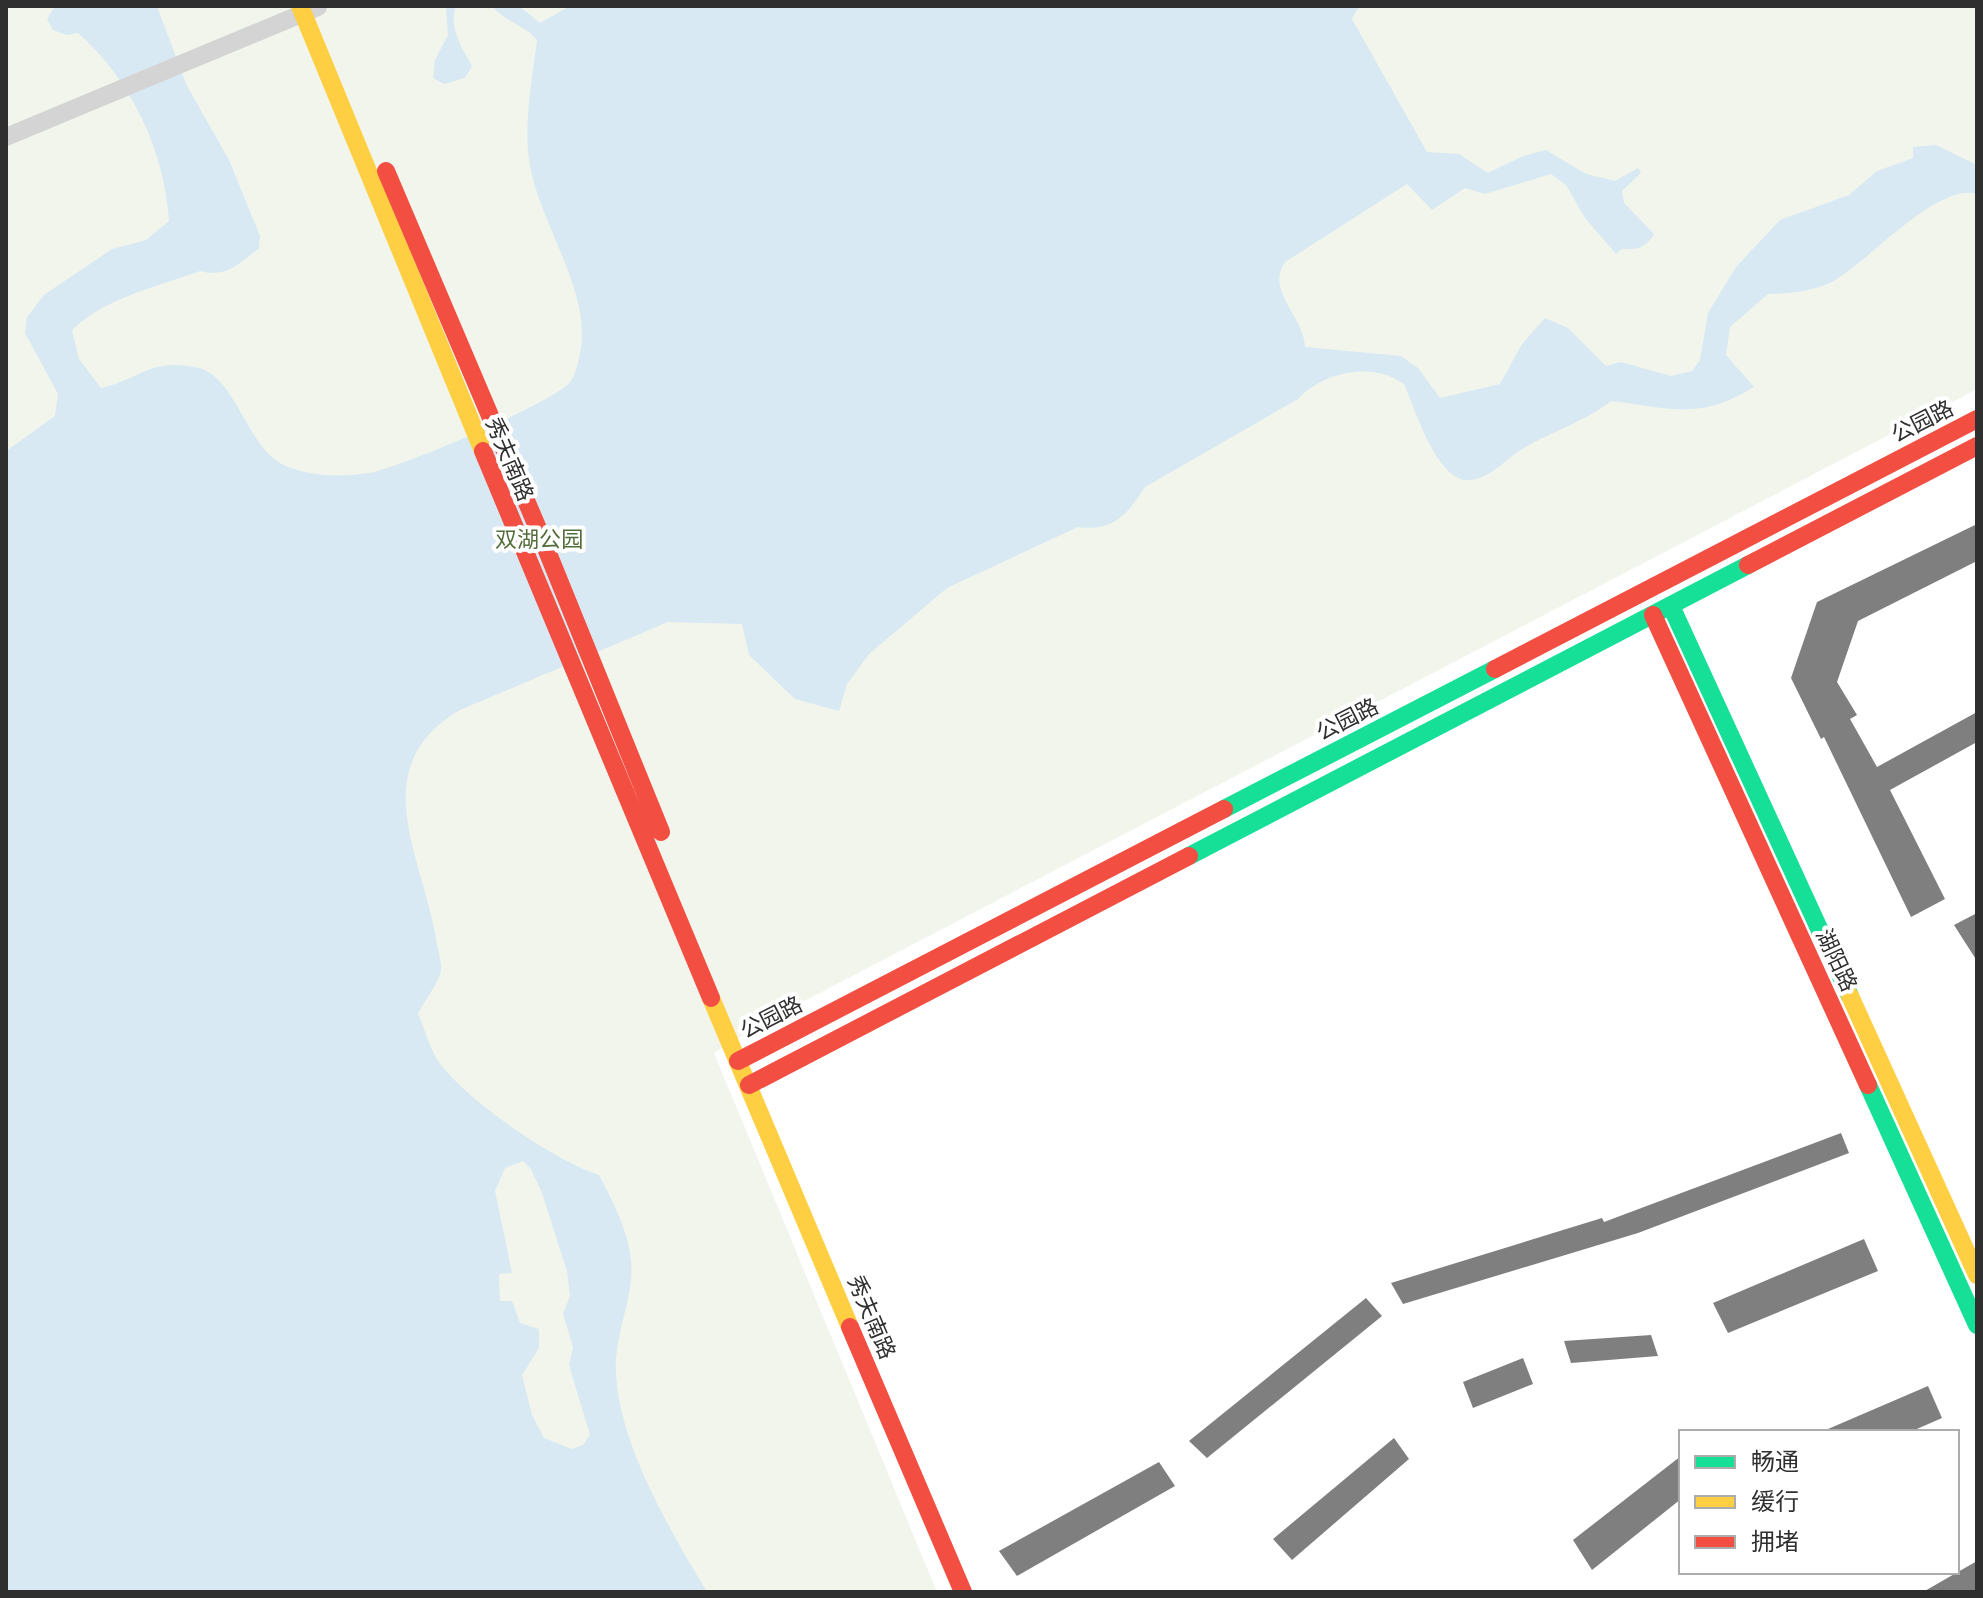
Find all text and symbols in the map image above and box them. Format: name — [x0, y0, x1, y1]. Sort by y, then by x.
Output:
street label: 公园路 — [1885, 391, 1959, 451]
street label: 秀夫南路 — [477, 412, 543, 506]
park label: 双湖公园 — [495, 522, 583, 556]
street label: 公园路 — [1310, 689, 1384, 749]
street label: 湖阳路 — [1808, 923, 1866, 997]
street label: 公园路 — [734, 987, 808, 1047]
street label: 秀夫南路 — [839, 1270, 905, 1364]
legend — [1679, 1430, 1959, 1574]
text: 畅通 — [1751, 1443, 1799, 1479]
text: 缓行 — [1751, 1483, 1799, 1519]
text: 拥堵 — [1751, 1523, 1799, 1559]

